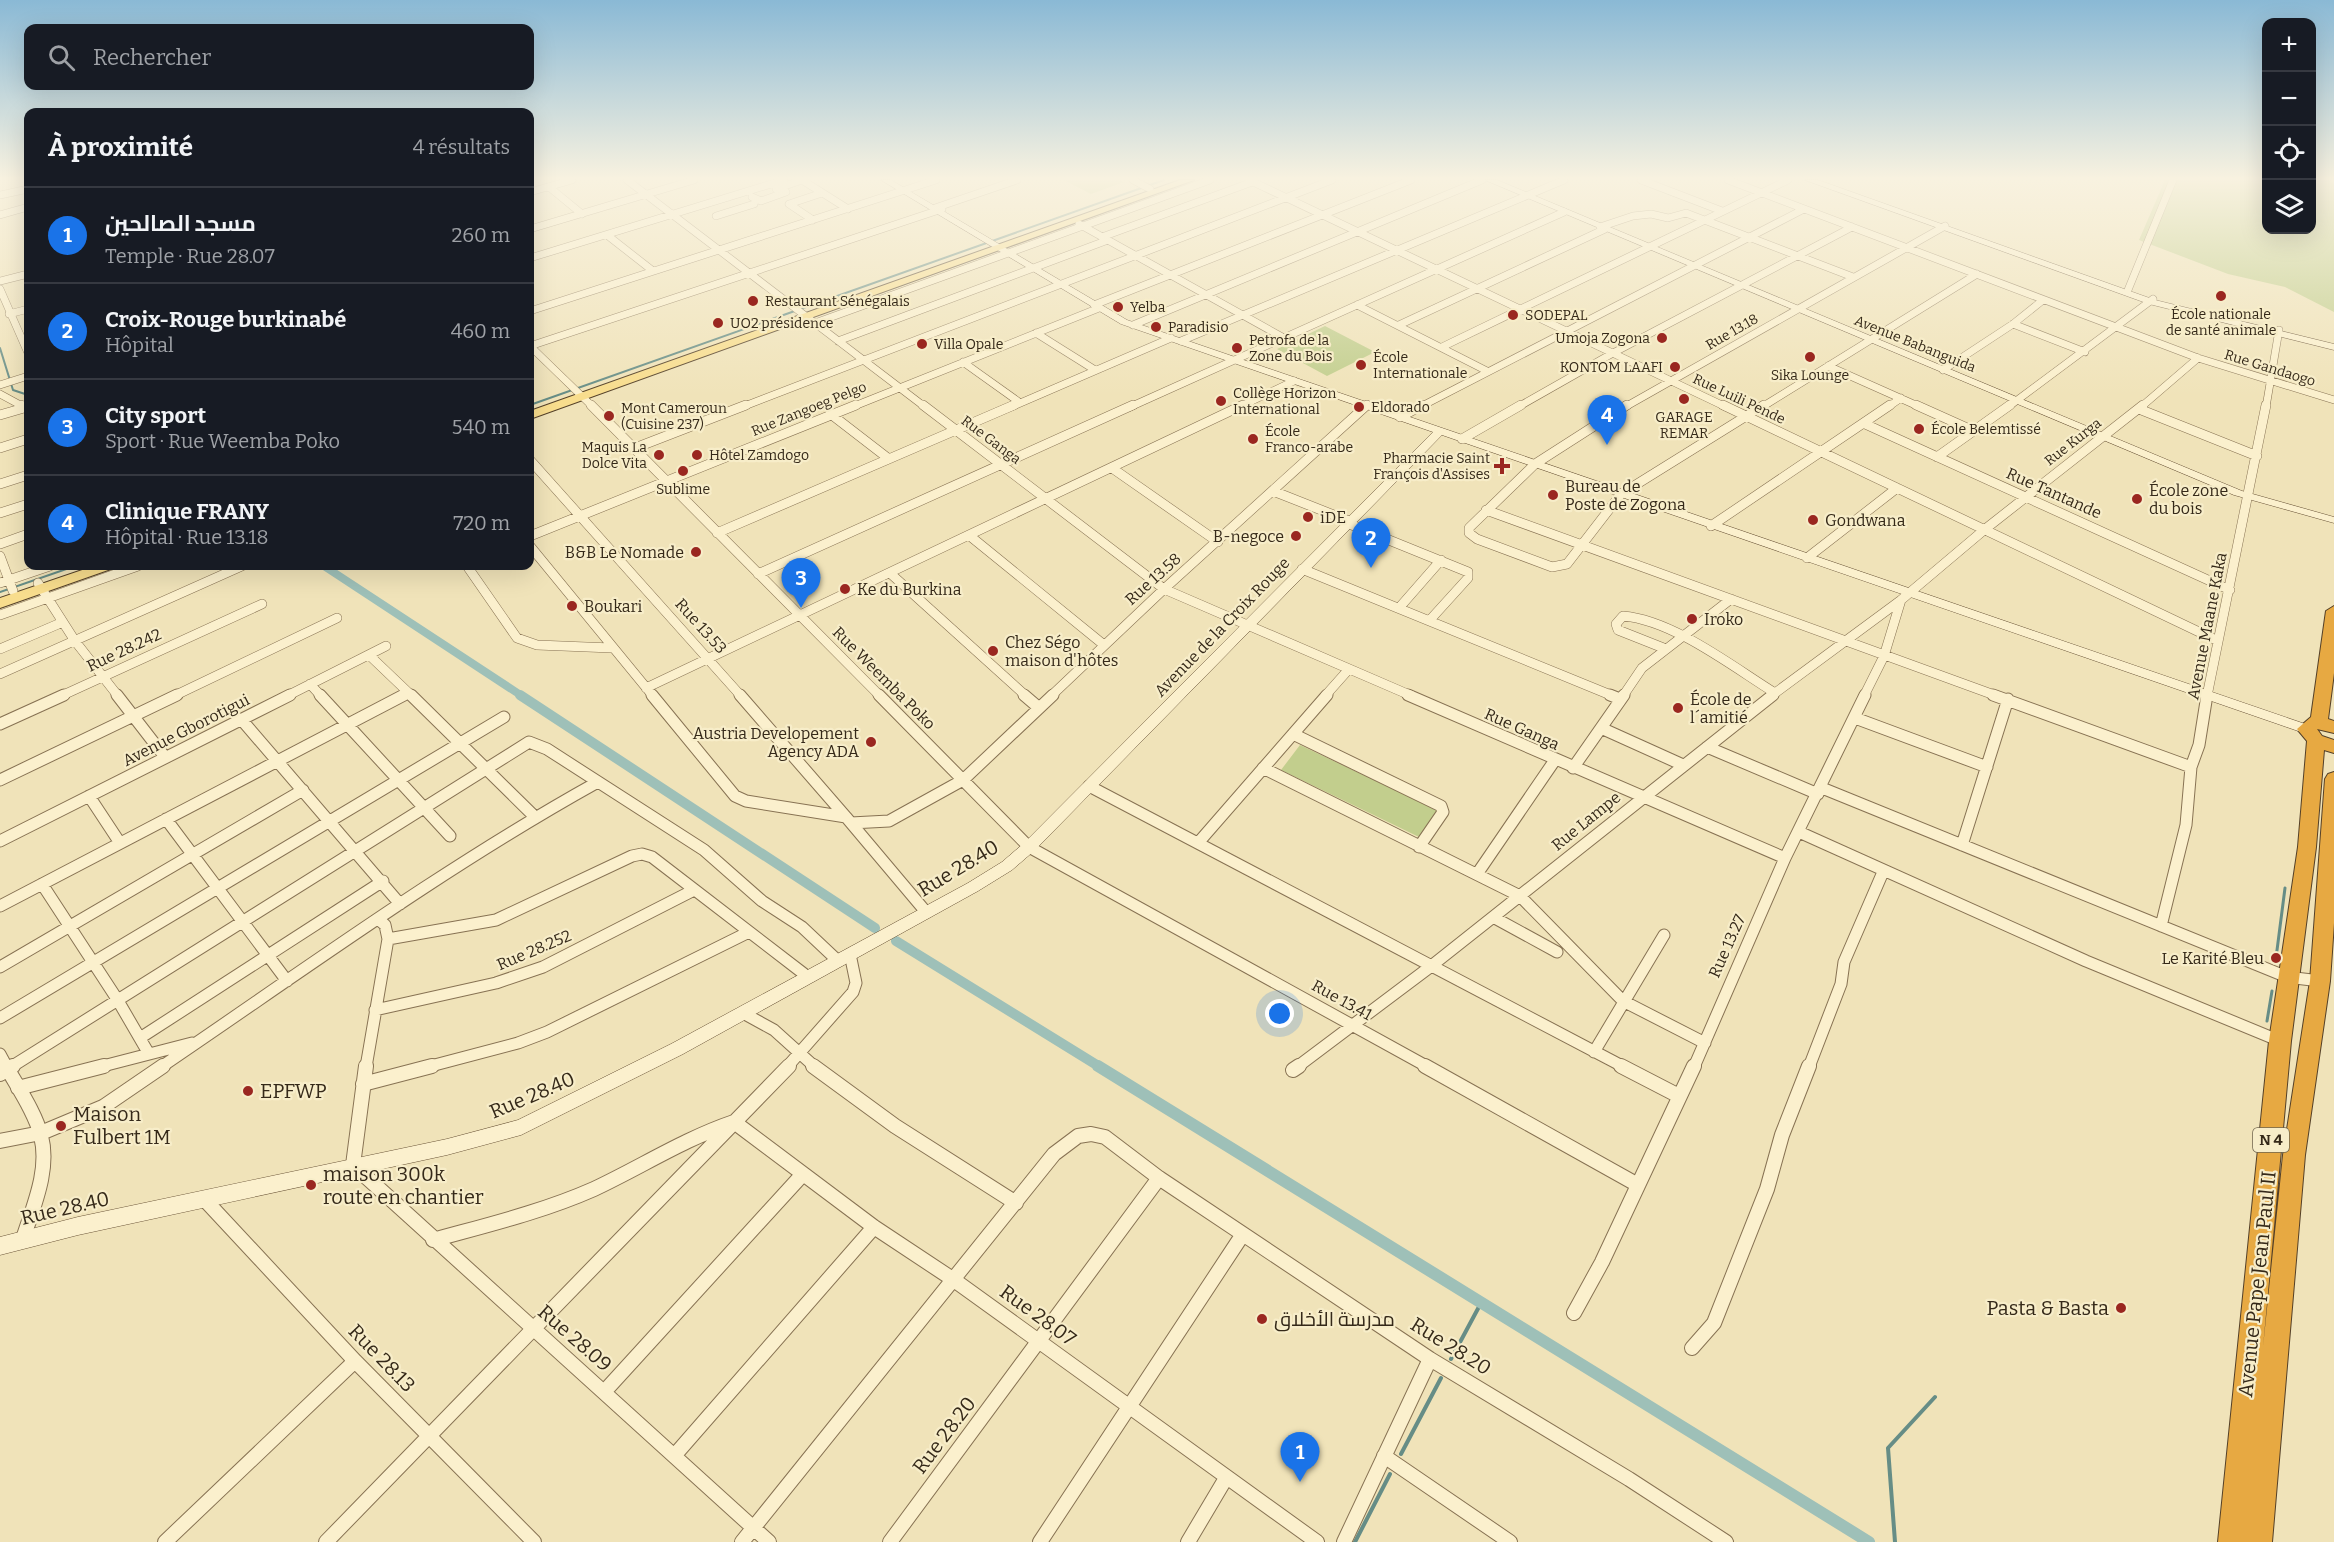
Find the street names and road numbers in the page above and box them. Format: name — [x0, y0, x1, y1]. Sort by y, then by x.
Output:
street label: Rue 13.18 — [1703, 310, 1761, 354]
street label: Avenue Babanguida — [1852, 312, 1979, 376]
street label: Rue Gandaogo — [2222, 346, 2318, 390]
street label: Rue Luili Pende — [1690, 370, 1788, 428]
street label: Rue Zangoeg Pelgo — [749, 378, 869, 440]
street label: Rue Ganga — [958, 412, 1024, 468]
street label: Rue Kurga — [2041, 414, 2105, 469]
street label: Rue Tantande — [2003, 464, 2105, 522]
street label: Rue 13.58 — [1121, 549, 1185, 609]
street label: Avenue Maane Kaka — [2183, 550, 2231, 701]
street label: Avenue de la Croix Rouge — [1150, 553, 1294, 701]
street label: Rue 13.53 — [671, 594, 731, 658]
street label: Rue Weemba Poko — [829, 623, 939, 733]
street label: Rue 28.242 — [84, 624, 164, 676]
street label: Avenue Gborotigui — [119, 690, 253, 770]
street label: Rue Ganga — [1482, 704, 1563, 754]
street label: Rue Lampe — [1548, 787, 1624, 855]
street label: Rue 28.40 — [913, 834, 1003, 902]
street label: Rue 13.27 — [1705, 911, 1749, 981]
street label: Rue 28.252 — [494, 926, 574, 974]
street label: Rue 13.41 — [1309, 976, 1376, 1025]
street label: Rue 28.40 — [486, 1066, 578, 1124]
road number: N 4 — [2253, 1128, 2289, 1152]
street label: Avenue Pape Jean Paul II — [2233, 1170, 2281, 1398]
street label: Rue 28.40 — [18, 1186, 112, 1230]
street label: Rue 28.07 — [995, 1279, 1081, 1351]
street label: Rue 28.09 — [533, 1299, 617, 1377]
street label: Rue 28.20 — [1406, 1312, 1496, 1380]
street label: Rue 28.13 — [344, 1319, 420, 1397]
street label: Rue 28.20 — [907, 1392, 981, 1478]

